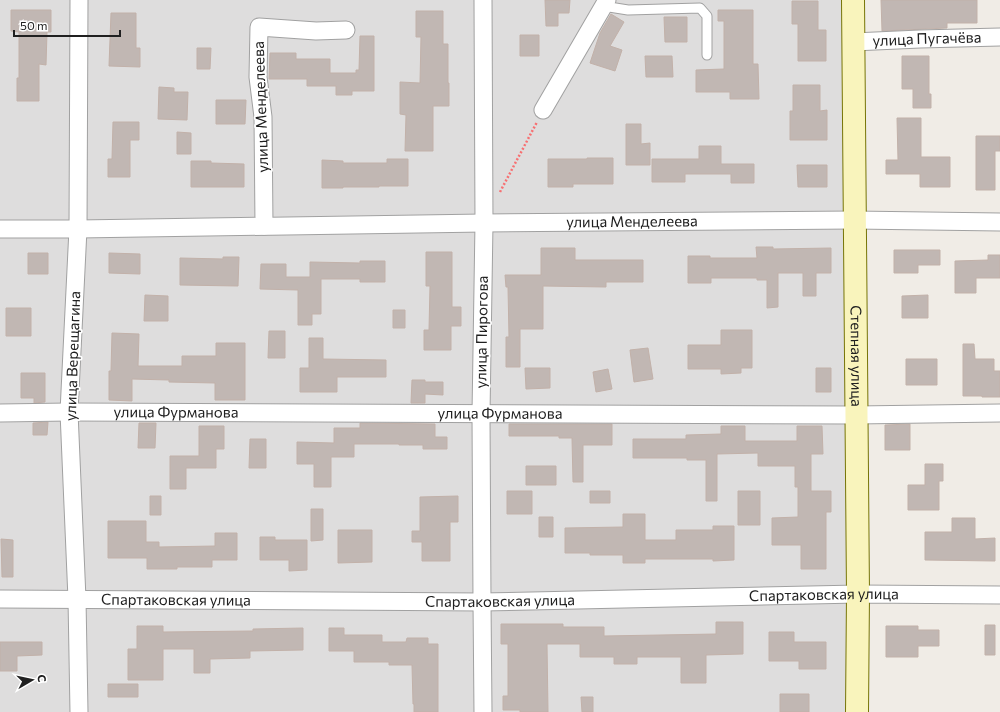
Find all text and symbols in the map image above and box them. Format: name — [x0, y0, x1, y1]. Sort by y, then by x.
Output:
scale bar — [14, 12, 120, 38]
text: 50 m — [20, 18, 48, 32]
street label: улица Пугачёва — [872, 27, 982, 49]
street label: улица Менделеева — [249, 41, 271, 173]
street label: улица Менделеева — [566, 211, 698, 230]
street label: улица Пирогова — [471, 276, 491, 388]
street label: улица Верещагина — [61, 291, 83, 421]
street label: Степная улица — [848, 305, 866, 407]
street label: улица Фурманова — [113, 402, 239, 421]
street label: улица Фурманова — [437, 403, 563, 422]
street label: Спартаковская улица — [749, 584, 899, 604]
street label: Спартаковская улица — [101, 590, 251, 609]
street label: Спартаковская улица — [425, 590, 575, 610]
north arrow — [12, 660, 52, 700]
text: С — [35, 674, 49, 684]

